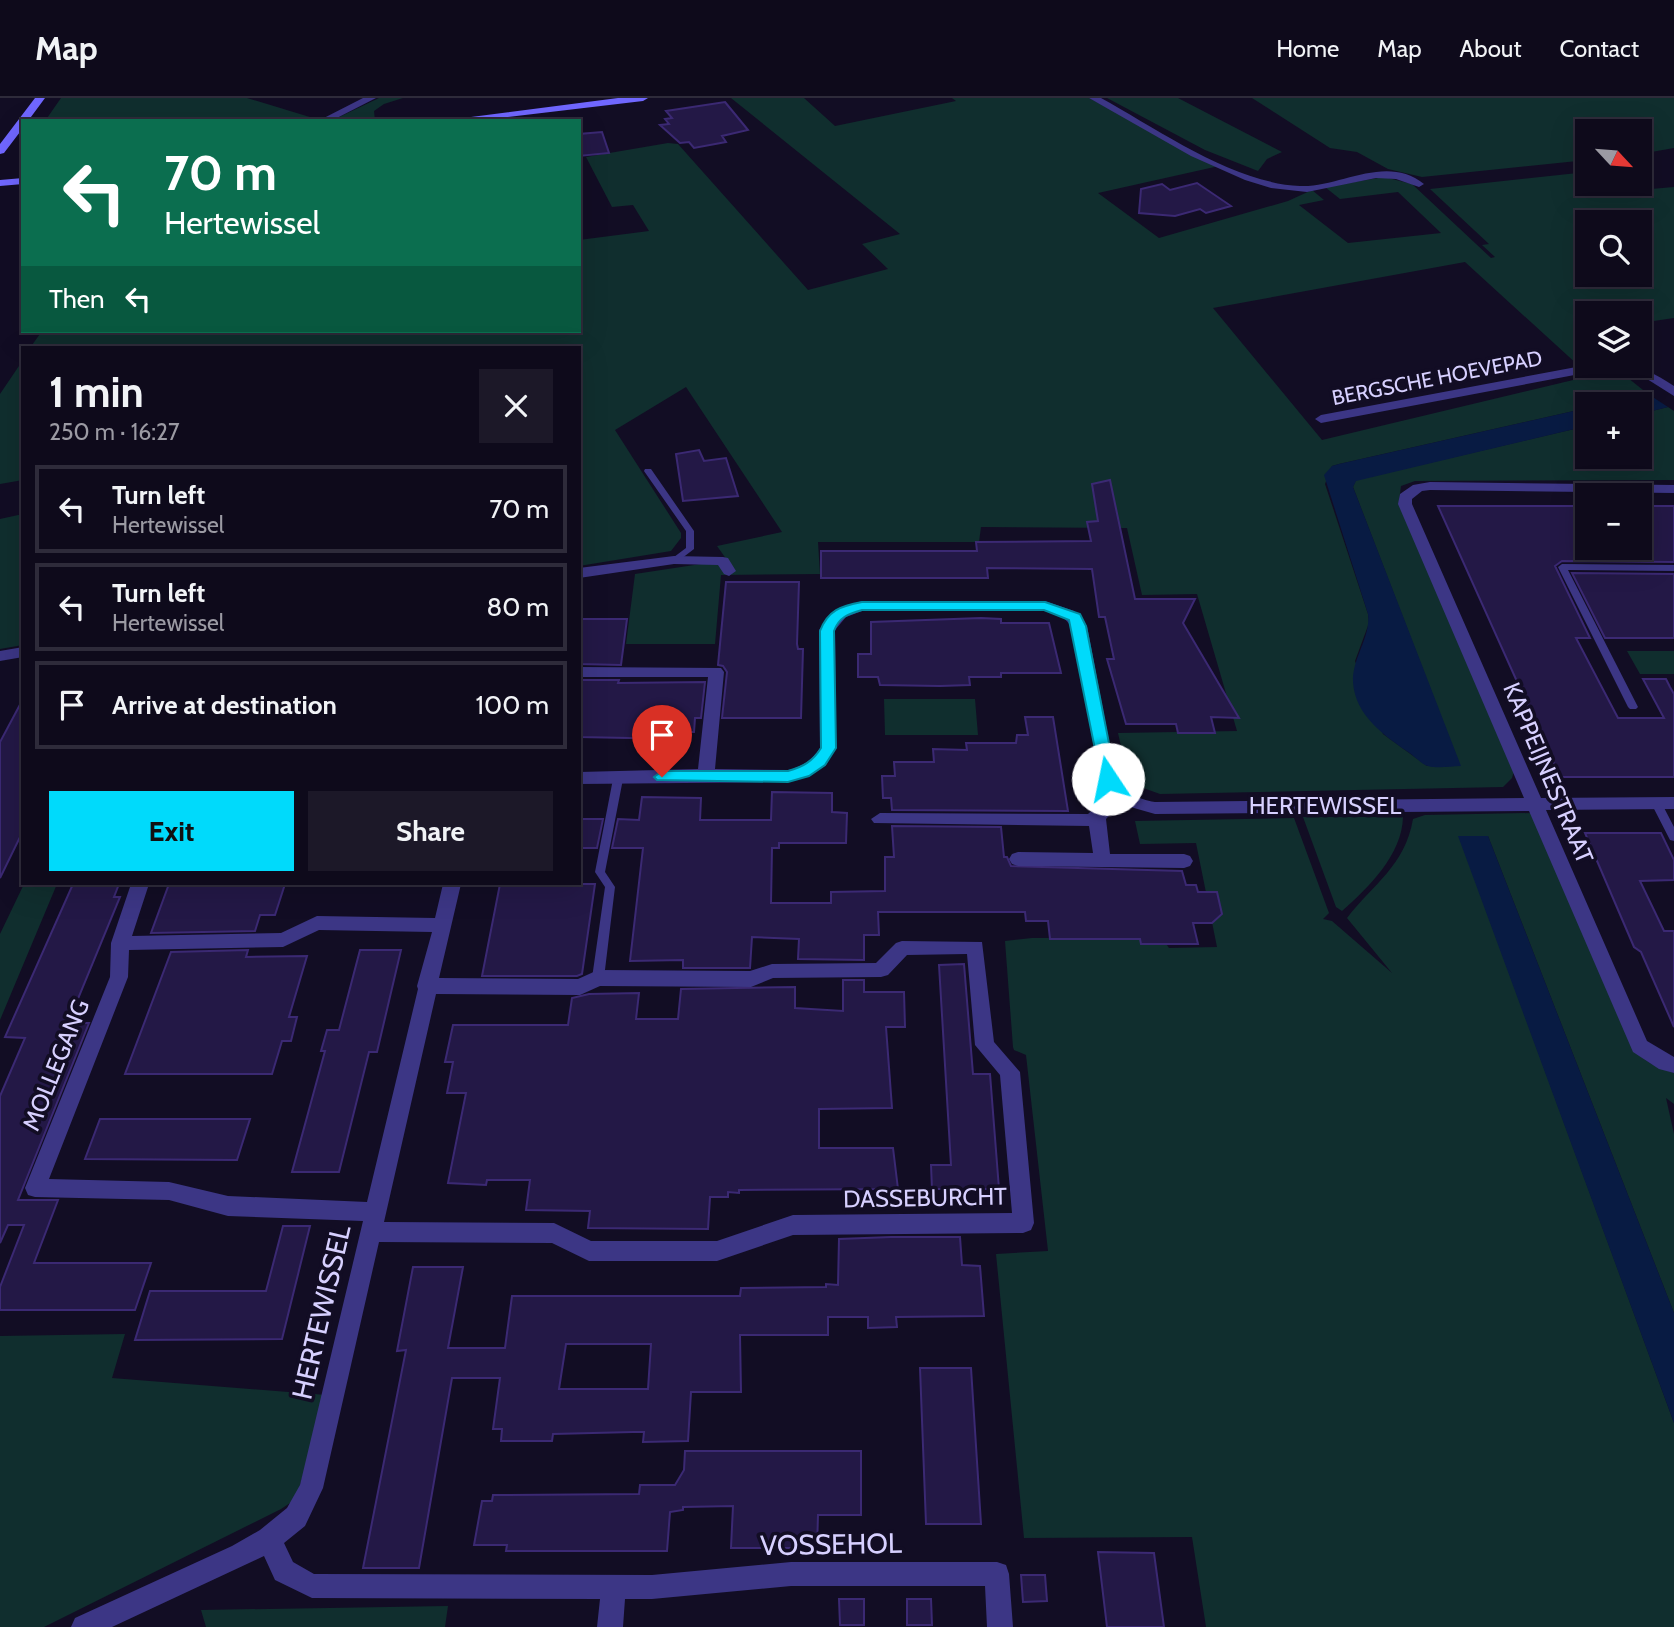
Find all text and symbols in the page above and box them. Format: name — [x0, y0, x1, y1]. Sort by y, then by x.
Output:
text: Map — [35, 28, 98, 68]
text: Home — [1276, 34, 1339, 63]
text: Map — [1377, 34, 1422, 63]
text: About — [1460, 34, 1522, 63]
text: Contact — [1560, 34, 1639, 63]
north arrow — [1575, 119, 1652, 196]
map controls — [1575, 119, 1652, 560]
text: 70 m — [164, 143, 277, 202]
icon: left — [49, 147, 140, 238]
text: Hertewissel — [164, 203, 320, 242]
button: search — [1575, 210, 1652, 287]
icon: left — [119, 280, 157, 318]
text: Then — [49, 283, 105, 315]
button: layers — [1575, 301, 1652, 378]
street label: BERGSCHE HOEVEPAD — [1330, 345, 1544, 410]
text: 1 min — [49, 366, 144, 418]
button: close — [479, 369, 553, 443]
button: + — [1575, 392, 1652, 469]
text: 250 m · 16:27 — [49, 418, 180, 446]
text: Turn left — [112, 479, 205, 511]
button: − — [1575, 483, 1652, 560]
icon: left — [53, 490, 91, 528]
text: 70 m — [489, 493, 549, 525]
text: Hertewissel — [112, 511, 224, 539]
text: Turn left — [112, 577, 205, 609]
icon: left — [53, 588, 91, 626]
text: 80 m — [486, 591, 549, 623]
text: Hertewissel — [112, 609, 224, 637]
street label: KAPPEIJNESTRAAT — [1497, 678, 1600, 868]
icon: arrive — [53, 686, 91, 724]
text: Arrive at destination — [112, 689, 337, 721]
text: 100 m — [476, 689, 549, 721]
pin — [632, 705, 692, 777]
icon: arrive — [643, 716, 681, 754]
position arrow — [1071, 742, 1145, 816]
button: Exit — [49, 791, 294, 871]
button: Share — [308, 791, 553, 871]
street label: HERTEWISSEL — [1249, 791, 1401, 820]
street label: MOLLEGANG — [16, 995, 95, 1135]
street label: DASSEBURCHT — [843, 1182, 1007, 1213]
street label: HERTEWISSEL — [284, 1221, 358, 1403]
street label: VOSSEHOL — [760, 1526, 902, 1562]

